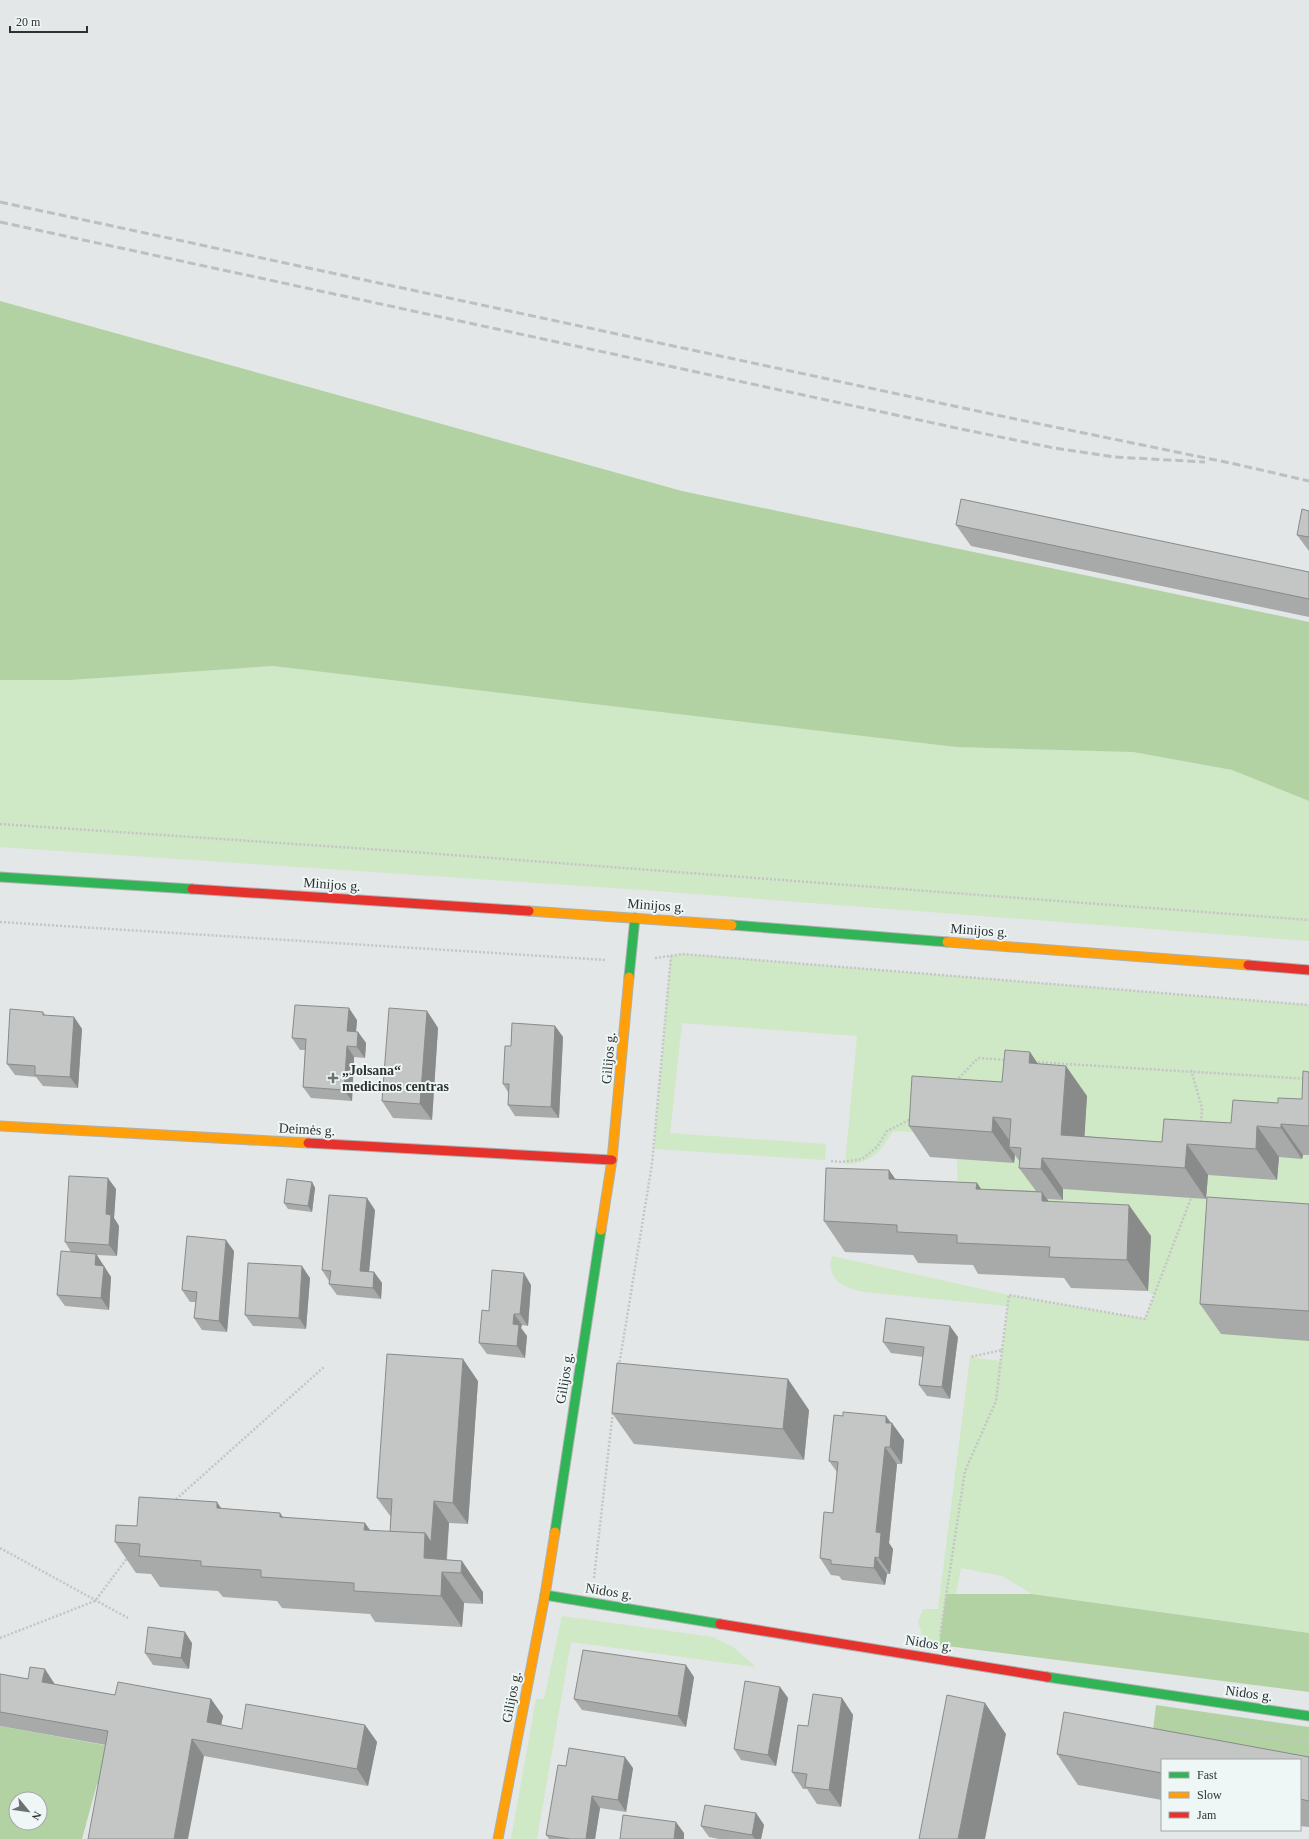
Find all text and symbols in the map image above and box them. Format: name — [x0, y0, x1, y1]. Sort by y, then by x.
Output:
scale bar — [10, 8, 87, 34]
text: 20 m — [16, 15, 41, 29]
street label: Minijos g. — [303, 875, 361, 894]
street label: Minijos g. — [627, 896, 685, 915]
street label: Minijos g. — [950, 921, 1008, 940]
street label: Gilijos g. — [599, 1031, 618, 1085]
place label: „Jolsana“ medicinos centras — [342, 1063, 449, 1094]
marker: „Jolsana“ medicinos centras — [327, 1072, 339, 1084]
street label: Deimės g. — [278, 1121, 336, 1138]
street label: Gilijos g. — [553, 1351, 576, 1405]
street label: Nidos g. — [584, 1580, 634, 1603]
street label: Nidos g. — [904, 1632, 954, 1655]
street label: Gilijos g. — [499, 1670, 524, 1724]
street label: Nidos g. — [1224, 1683, 1273, 1704]
legend — [1161, 1759, 1301, 1831]
text: Fast — [1197, 1768, 1218, 1782]
text: Slow — [1197, 1788, 1222, 1802]
north arrow — [8, 1791, 48, 1831]
text: Jam — [1197, 1808, 1217, 1822]
text: N — [30, 1809, 44, 1822]

